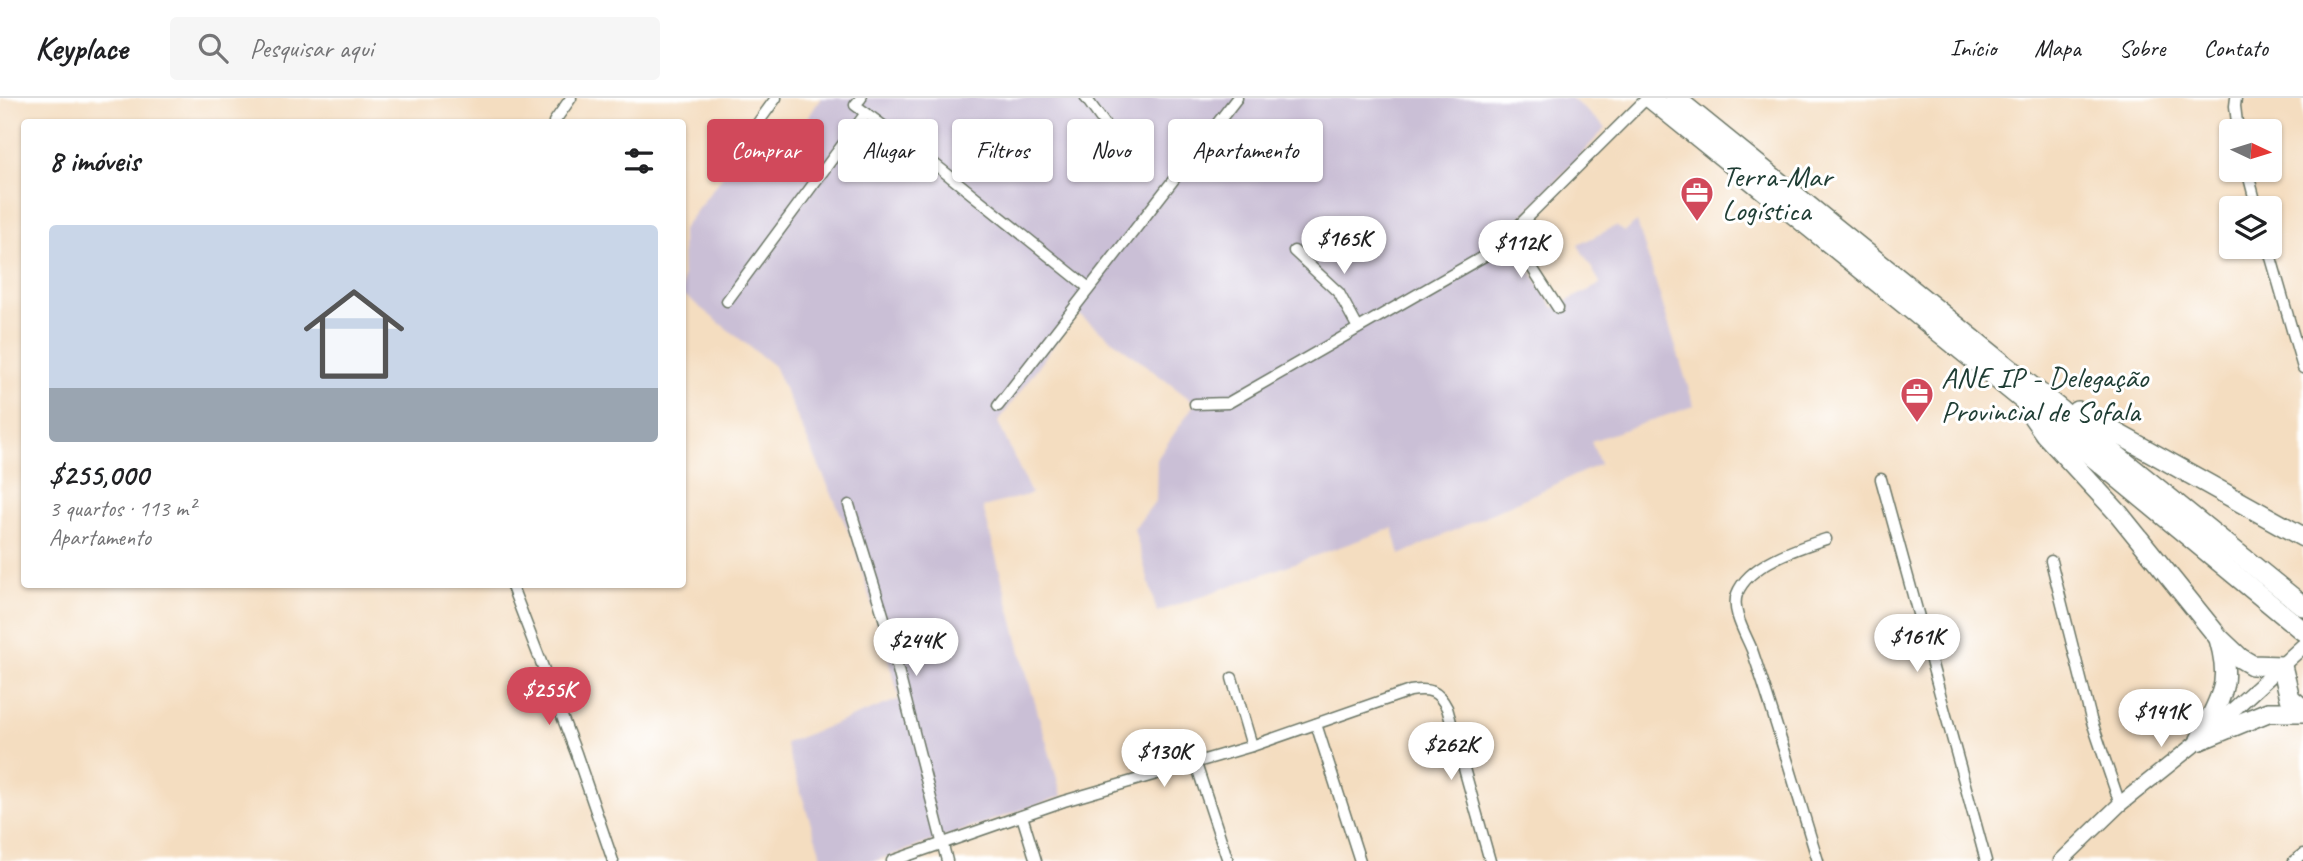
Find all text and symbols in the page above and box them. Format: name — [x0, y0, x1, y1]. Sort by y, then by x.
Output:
search box — [170, 17, 660, 80]
text: Keyplace — [35, 27, 128, 69]
icon: search — [194, 29, 232, 67]
text: Pesquisar aqui — [250, 32, 373, 65]
text: Início — [1950, 33, 1996, 63]
text: Mapa — [2034, 33, 2081, 63]
text: Sobre — [2119, 33, 2165, 63]
text: Contato — [2203, 33, 2268, 63]
chip: Comprar — [707, 119, 824, 182]
chip: Alugar — [838, 119, 938, 182]
chip: Filtros — [952, 119, 1053, 182]
chip: Novo — [1067, 119, 1154, 182]
chip: Apartamento — [1168, 119, 1323, 182]
north arrow — [2219, 119, 2282, 182]
map controls — [2219, 119, 2282, 259]
text: 8 imóveis — [49, 142, 140, 180]
icon: filters — [620, 142, 658, 180]
place label: Terra-Mar Logística — [1722, 157, 1835, 229]
office icon: Terra-Mar Logística — [1678, 174, 1716, 223]
button: layers — [2219, 196, 2282, 259]
pin: $165K — [1295, 216, 1393, 276]
pin: $112K — [1472, 220, 1570, 280]
text: $165K — [1317, 224, 1371, 253]
text: $112K — [1494, 228, 1548, 257]
icon: home — [291, 271, 417, 397]
place label: ANE IP - Delegação Provincial de Sofala — [1941, 358, 2149, 430]
office icon: ANE IP - Delegação Provincial de Sofala — [1898, 375, 1936, 424]
text: $255,000 — [49, 456, 148, 494]
text: 3 quartos · 113 m² — [49, 494, 195, 523]
text: Apartamento — [49, 523, 151, 552]
pin: $161K — [1868, 614, 1966, 674]
pin: $244K — [867, 618, 965, 678]
text: $161K — [1890, 622, 1944, 651]
text: $244K — [889, 626, 943, 655]
pin: $255K — [500, 668, 598, 727]
text: $255K — [523, 675, 575, 704]
pin: $141K — [2112, 690, 2210, 749]
text: $141K — [2134, 697, 2188, 726]
pin: $262K — [1402, 722, 1500, 782]
pin: $130K — [1115, 730, 1213, 789]
text: $262K — [1424, 730, 1478, 759]
text: $130K — [1137, 737, 1191, 766]

